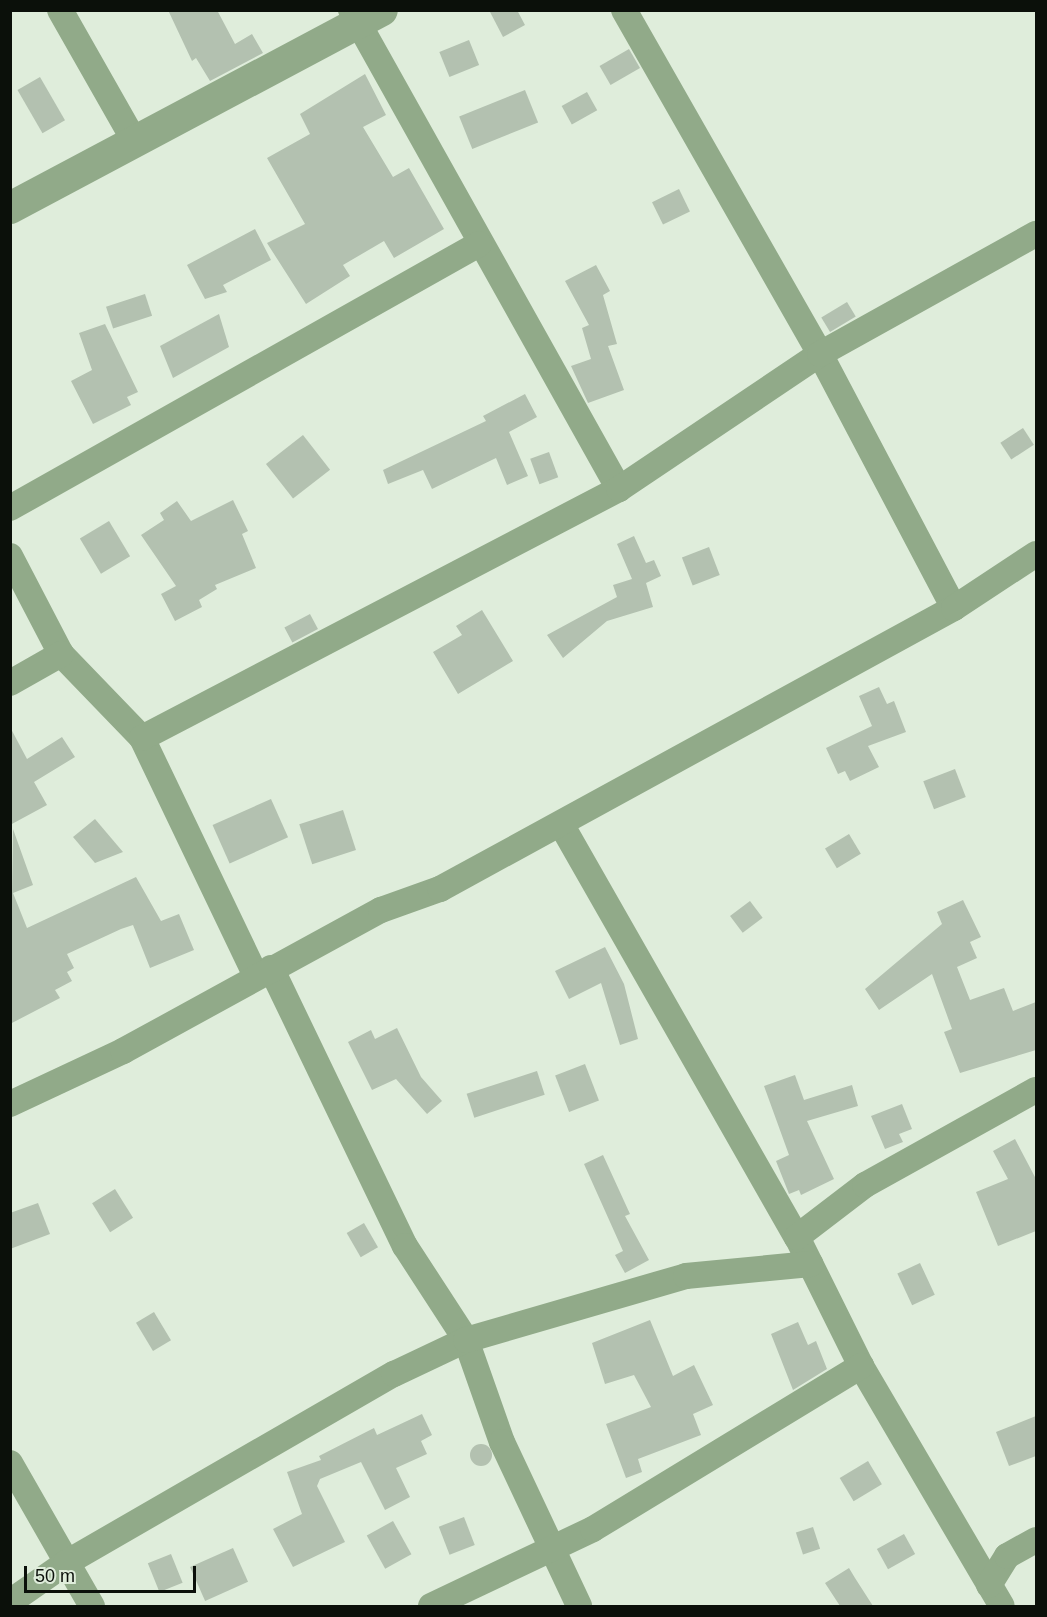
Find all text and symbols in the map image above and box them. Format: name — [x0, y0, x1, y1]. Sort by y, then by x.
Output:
scale bar — [27, 1554, 200, 1592]
text: 50 m — [35, 1566, 75, 1586]

